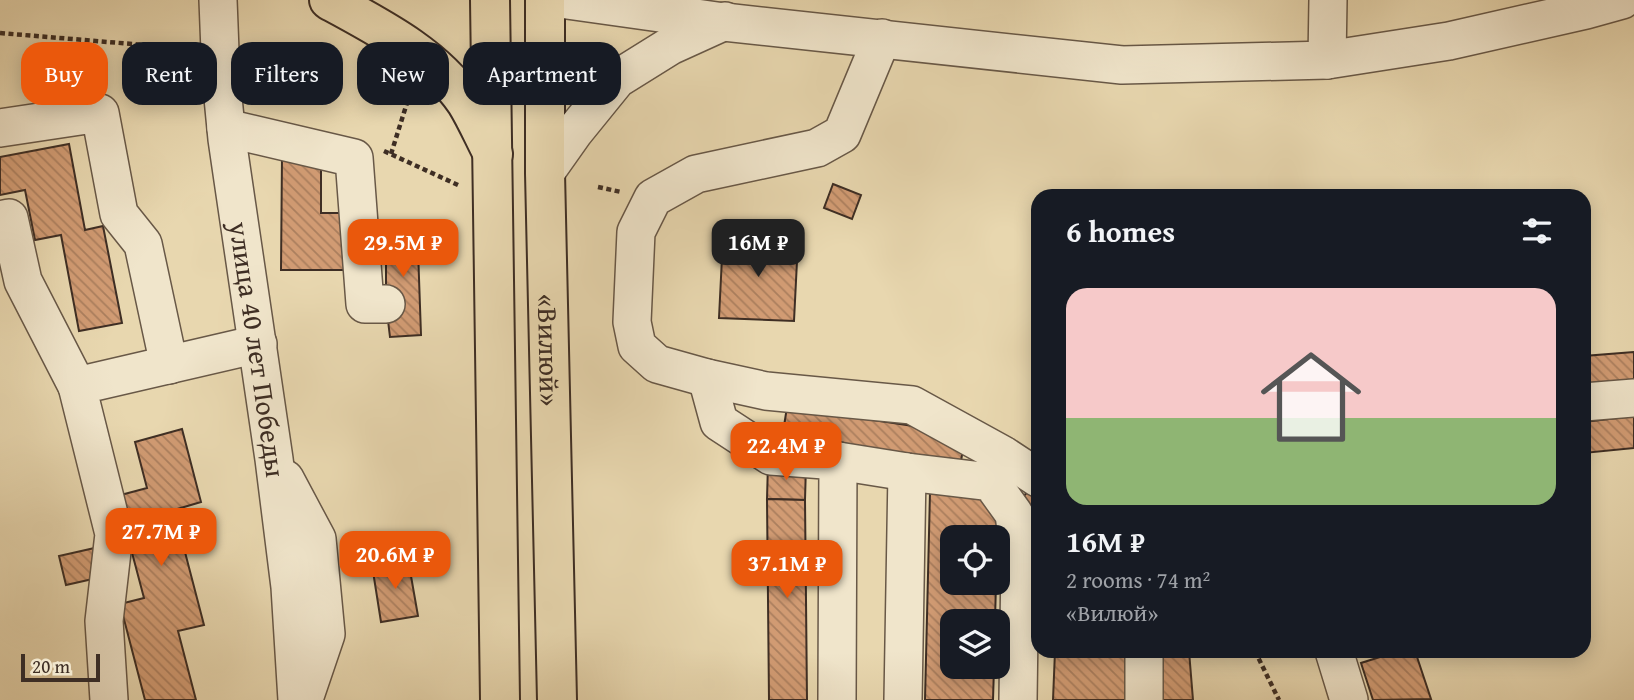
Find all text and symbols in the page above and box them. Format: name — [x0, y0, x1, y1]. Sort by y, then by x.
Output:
chip: Buy — [21, 42, 108, 105]
chip: Rent — [122, 42, 217, 105]
chip: Filters — [231, 42, 343, 105]
chip: New — [357, 42, 449, 105]
chip: Apartment — [463, 42, 621, 105]
text: 6 homes — [1066, 209, 1175, 253]
icon: filters — [1518, 212, 1556, 250]
street label: улица 40 лет Победы — [219, 218, 297, 479]
pin: 29.5M ₽ — [338, 219, 468, 279]
pin: 16M ₽ — [709, 219, 807, 279]
text: 29.5M ₽ — [363, 225, 443, 258]
text: 16M ₽ — [728, 225, 788, 258]
street label: «Вилюй» — [528, 293, 571, 407]
icon: home — [1248, 334, 1374, 460]
pin: 22.4M ₽ — [721, 422, 851, 482]
text: 22.4M ₽ — [746, 428, 826, 461]
pin: 27.7M ₽ — [96, 508, 226, 568]
text: 27.7M ₽ — [121, 514, 201, 547]
text: 16M ₽ — [1066, 519, 1145, 563]
map controls — [940, 525, 1010, 679]
button: locate — [940, 525, 1010, 595]
pin: 20.6M ₽ — [330, 532, 460, 591]
text: 20.6M ₽ — [355, 537, 435, 570]
pin: 37.1M ₽ — [722, 540, 852, 600]
text: 37.1M ₽ — [747, 546, 827, 579]
text: 2 rooms · 74 m² — [1066, 563, 1210, 596]
text: «Вилюй» — [1066, 596, 1158, 629]
button: layers — [940, 609, 1010, 679]
scale bar — [21, 651, 100, 683]
text: 20 m — [32, 652, 70, 680]

